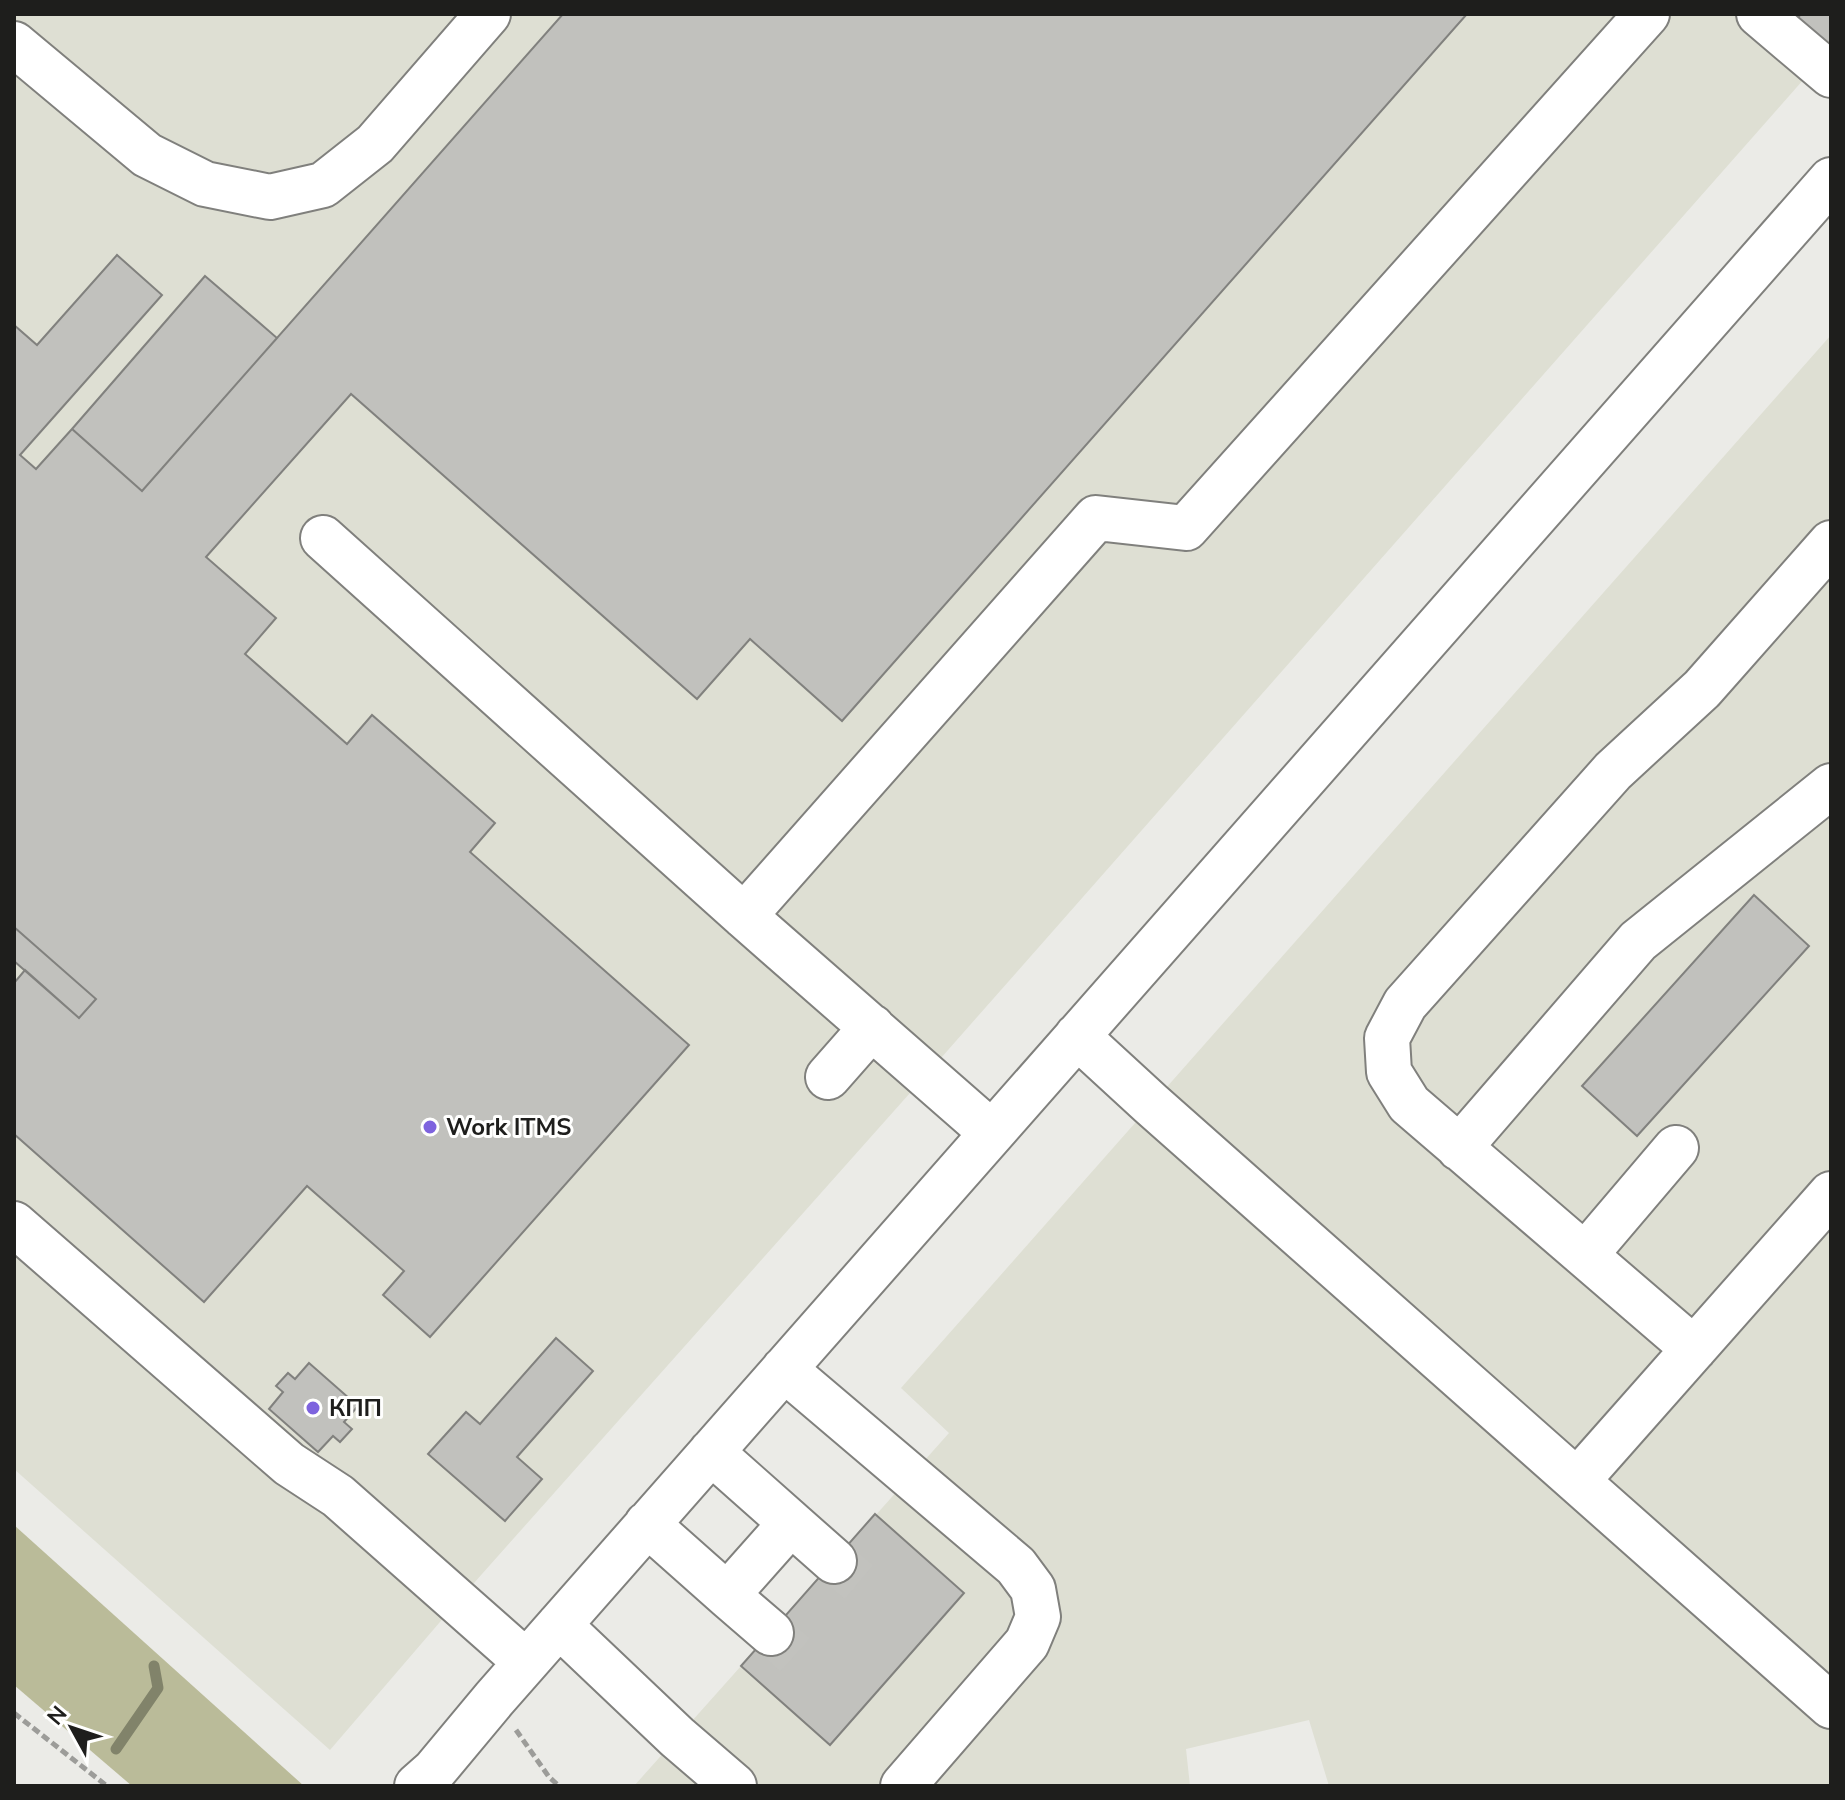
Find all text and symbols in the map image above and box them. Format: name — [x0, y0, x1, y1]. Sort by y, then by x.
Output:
place label: Work ITMS — [446, 1111, 571, 1143]
marker: Work ITMS — [421, 1118, 439, 1136]
place label: КПП — [329, 1392, 382, 1424]
marker: КПП — [304, 1399, 322, 1417]
north arrow — [32, 1688, 112, 1768]
text: N — [41, 1700, 74, 1732]

